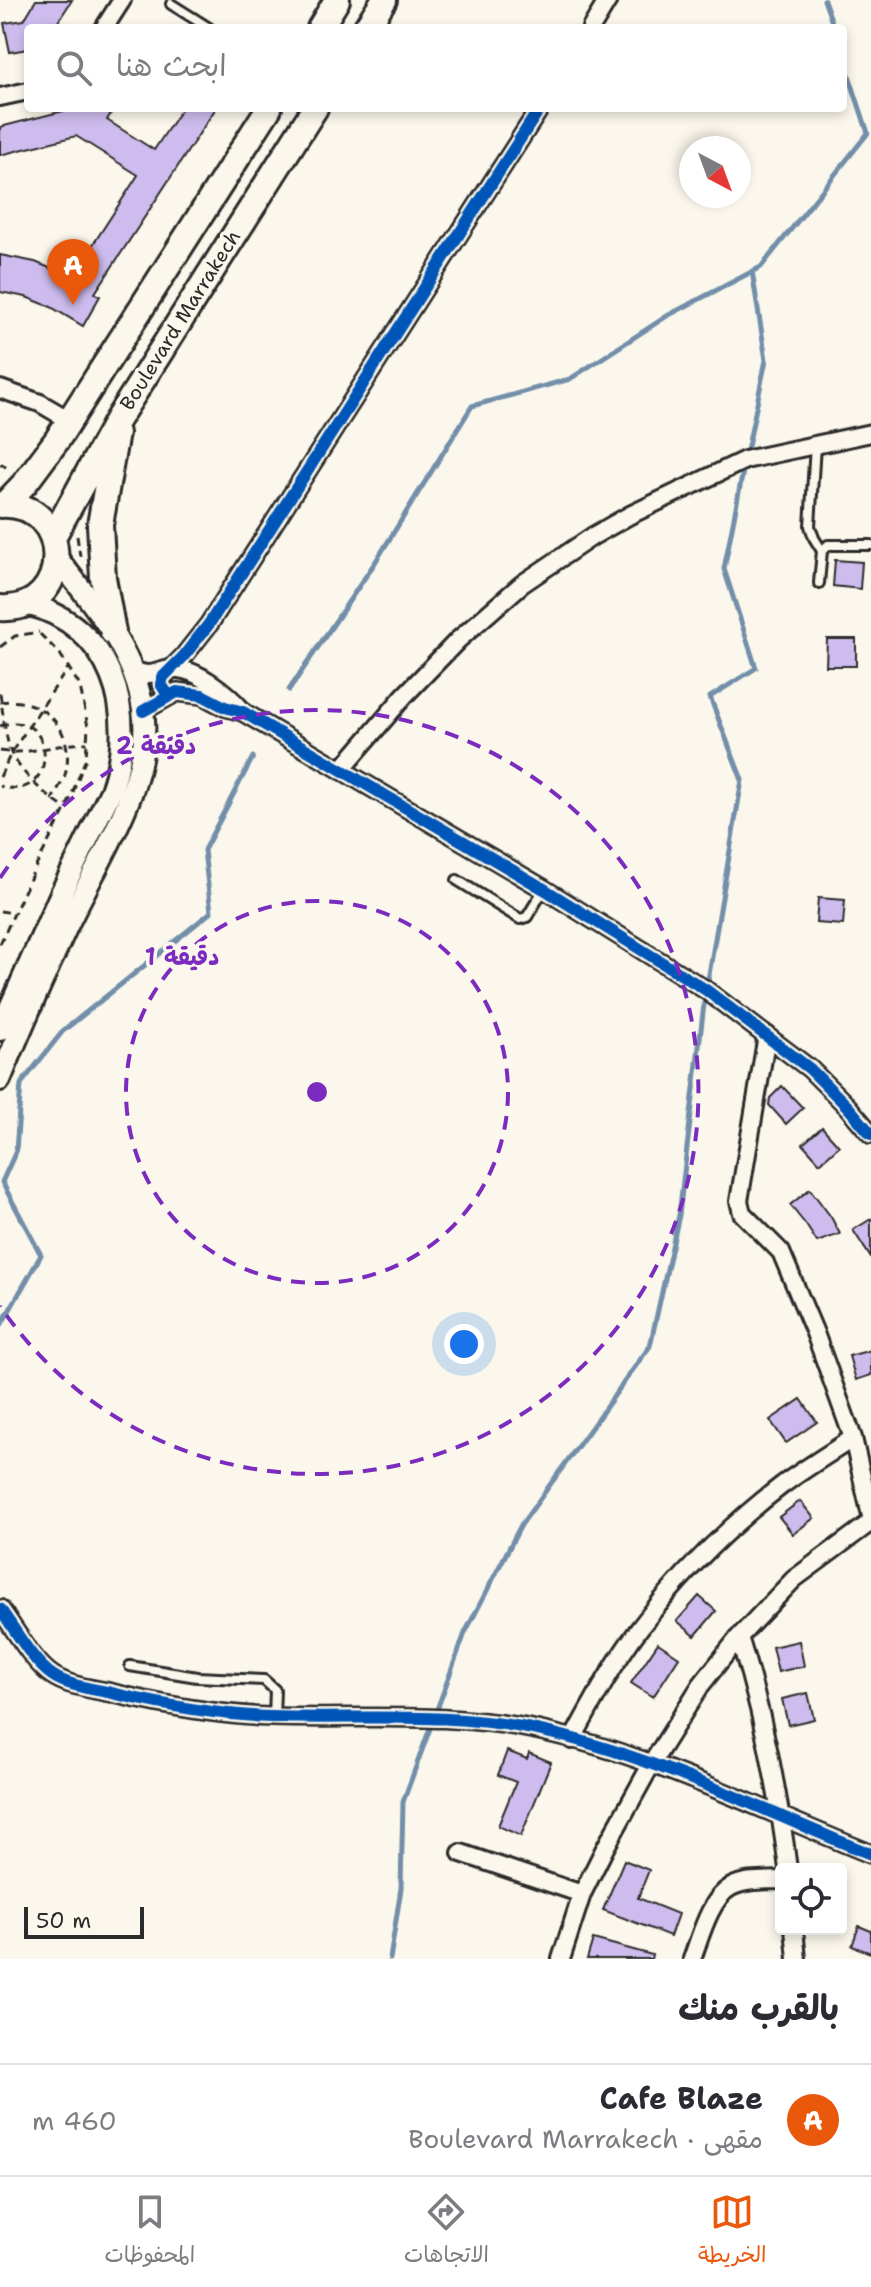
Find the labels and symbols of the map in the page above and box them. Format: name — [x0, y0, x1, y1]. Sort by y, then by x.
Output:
north arrow — [679, 136, 751, 208]
street label: Boulevard Marrakech — [114, 225, 246, 415]
pin: A — [47, 239, 99, 305]
text: 2 دقيقة — [116, 730, 196, 762]
text: 1 دقيقة — [145, 941, 219, 973]
centre of rings — [303, 1078, 331, 1106]
your location — [444, 1324, 484, 1364]
scale bar — [24, 1903, 144, 1939]

